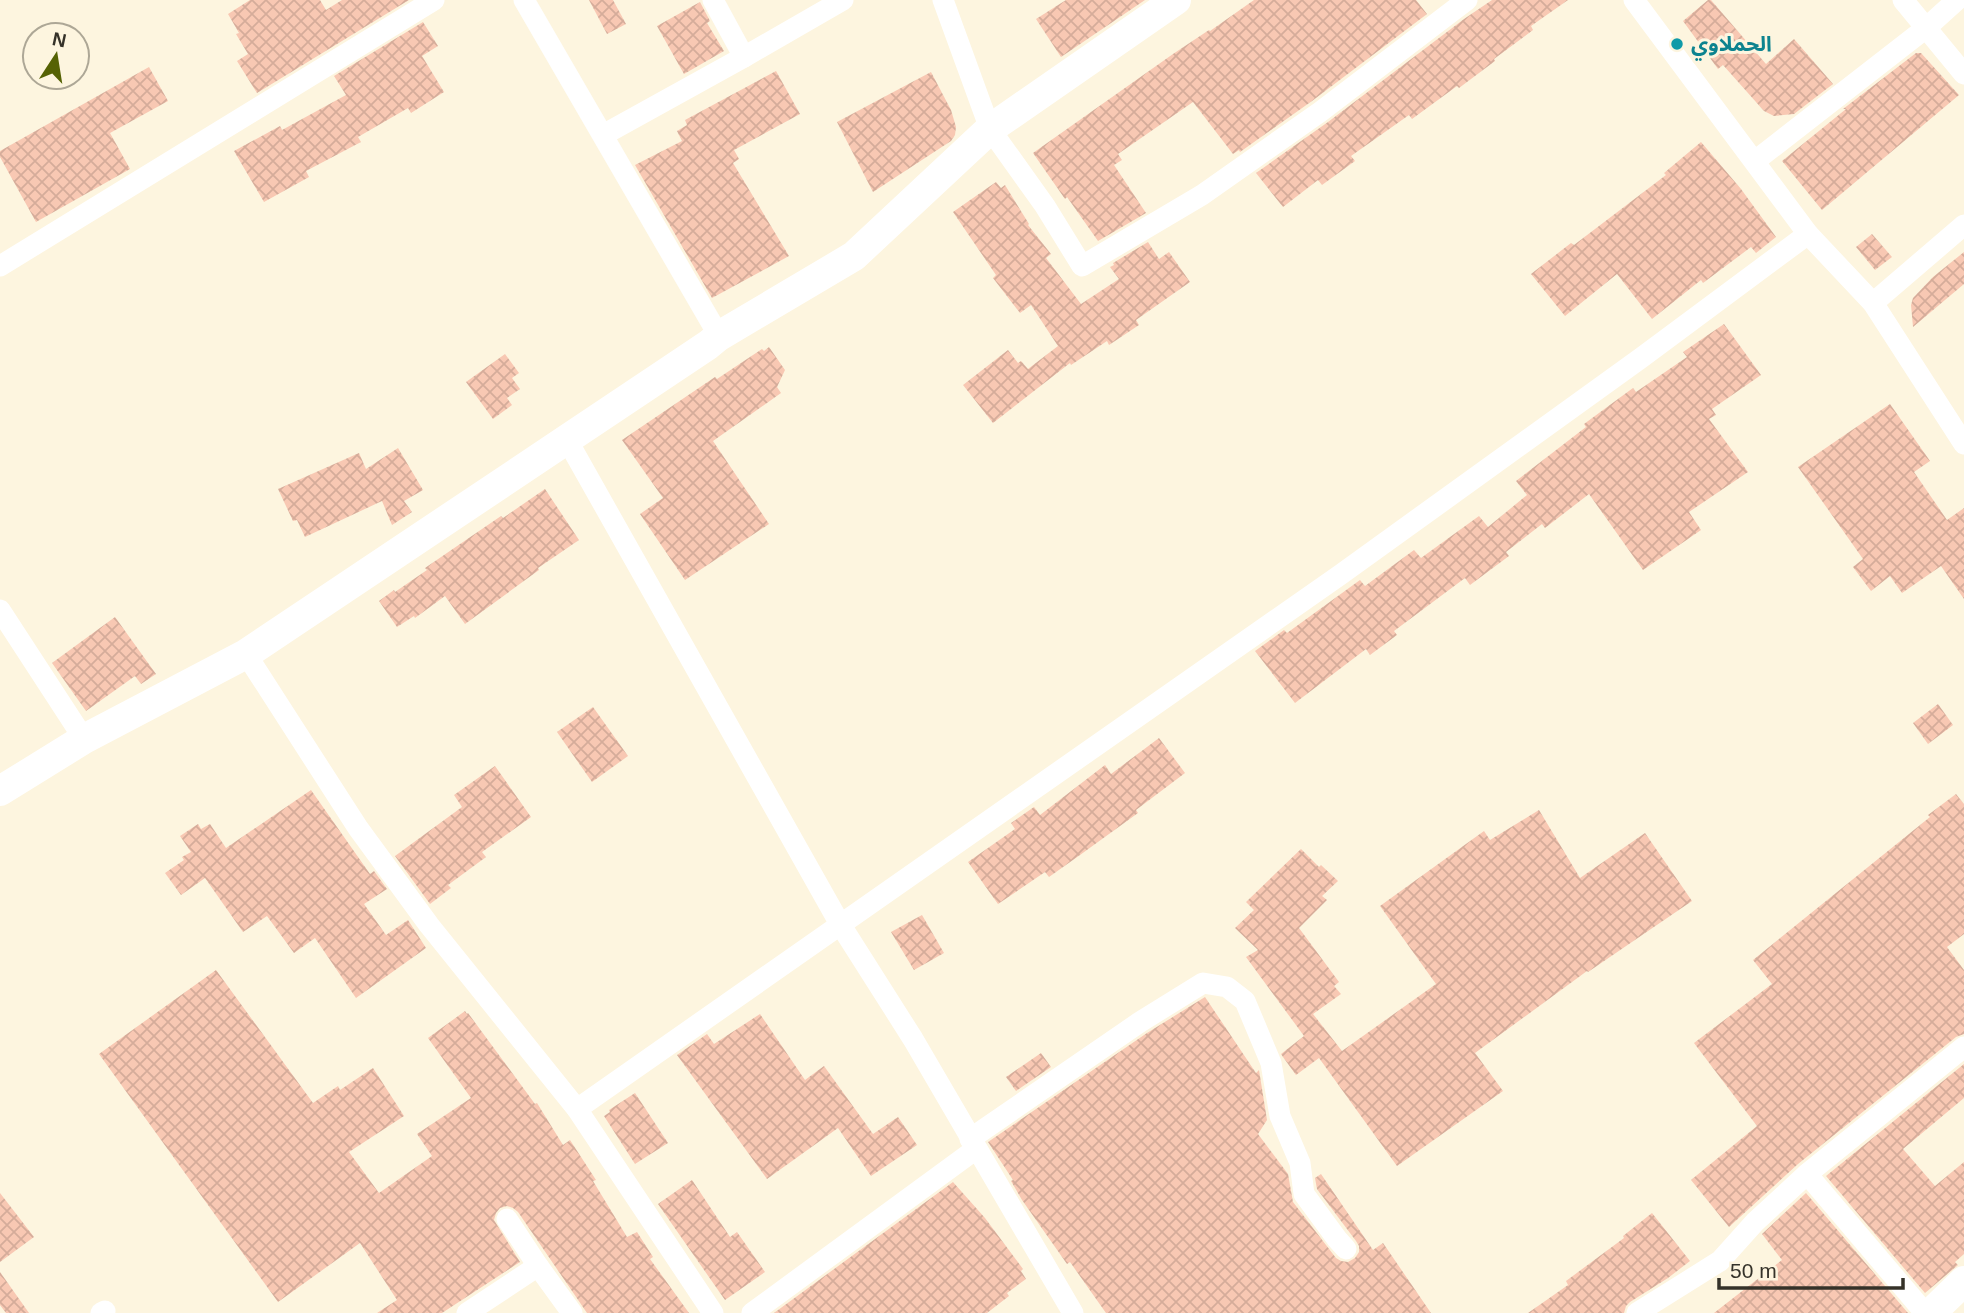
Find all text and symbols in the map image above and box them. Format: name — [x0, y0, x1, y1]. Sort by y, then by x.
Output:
north arrow — [21, 21, 91, 91]
text: N — [51, 28, 68, 52]
place label: الحملاوي — [1691, 32, 1772, 61]
marker: الحملاوي — [1669, 36, 1685, 52]
scale bar — [1719, 1246, 1903, 1290]
text: 50 m — [1730, 1259, 1777, 1282]

